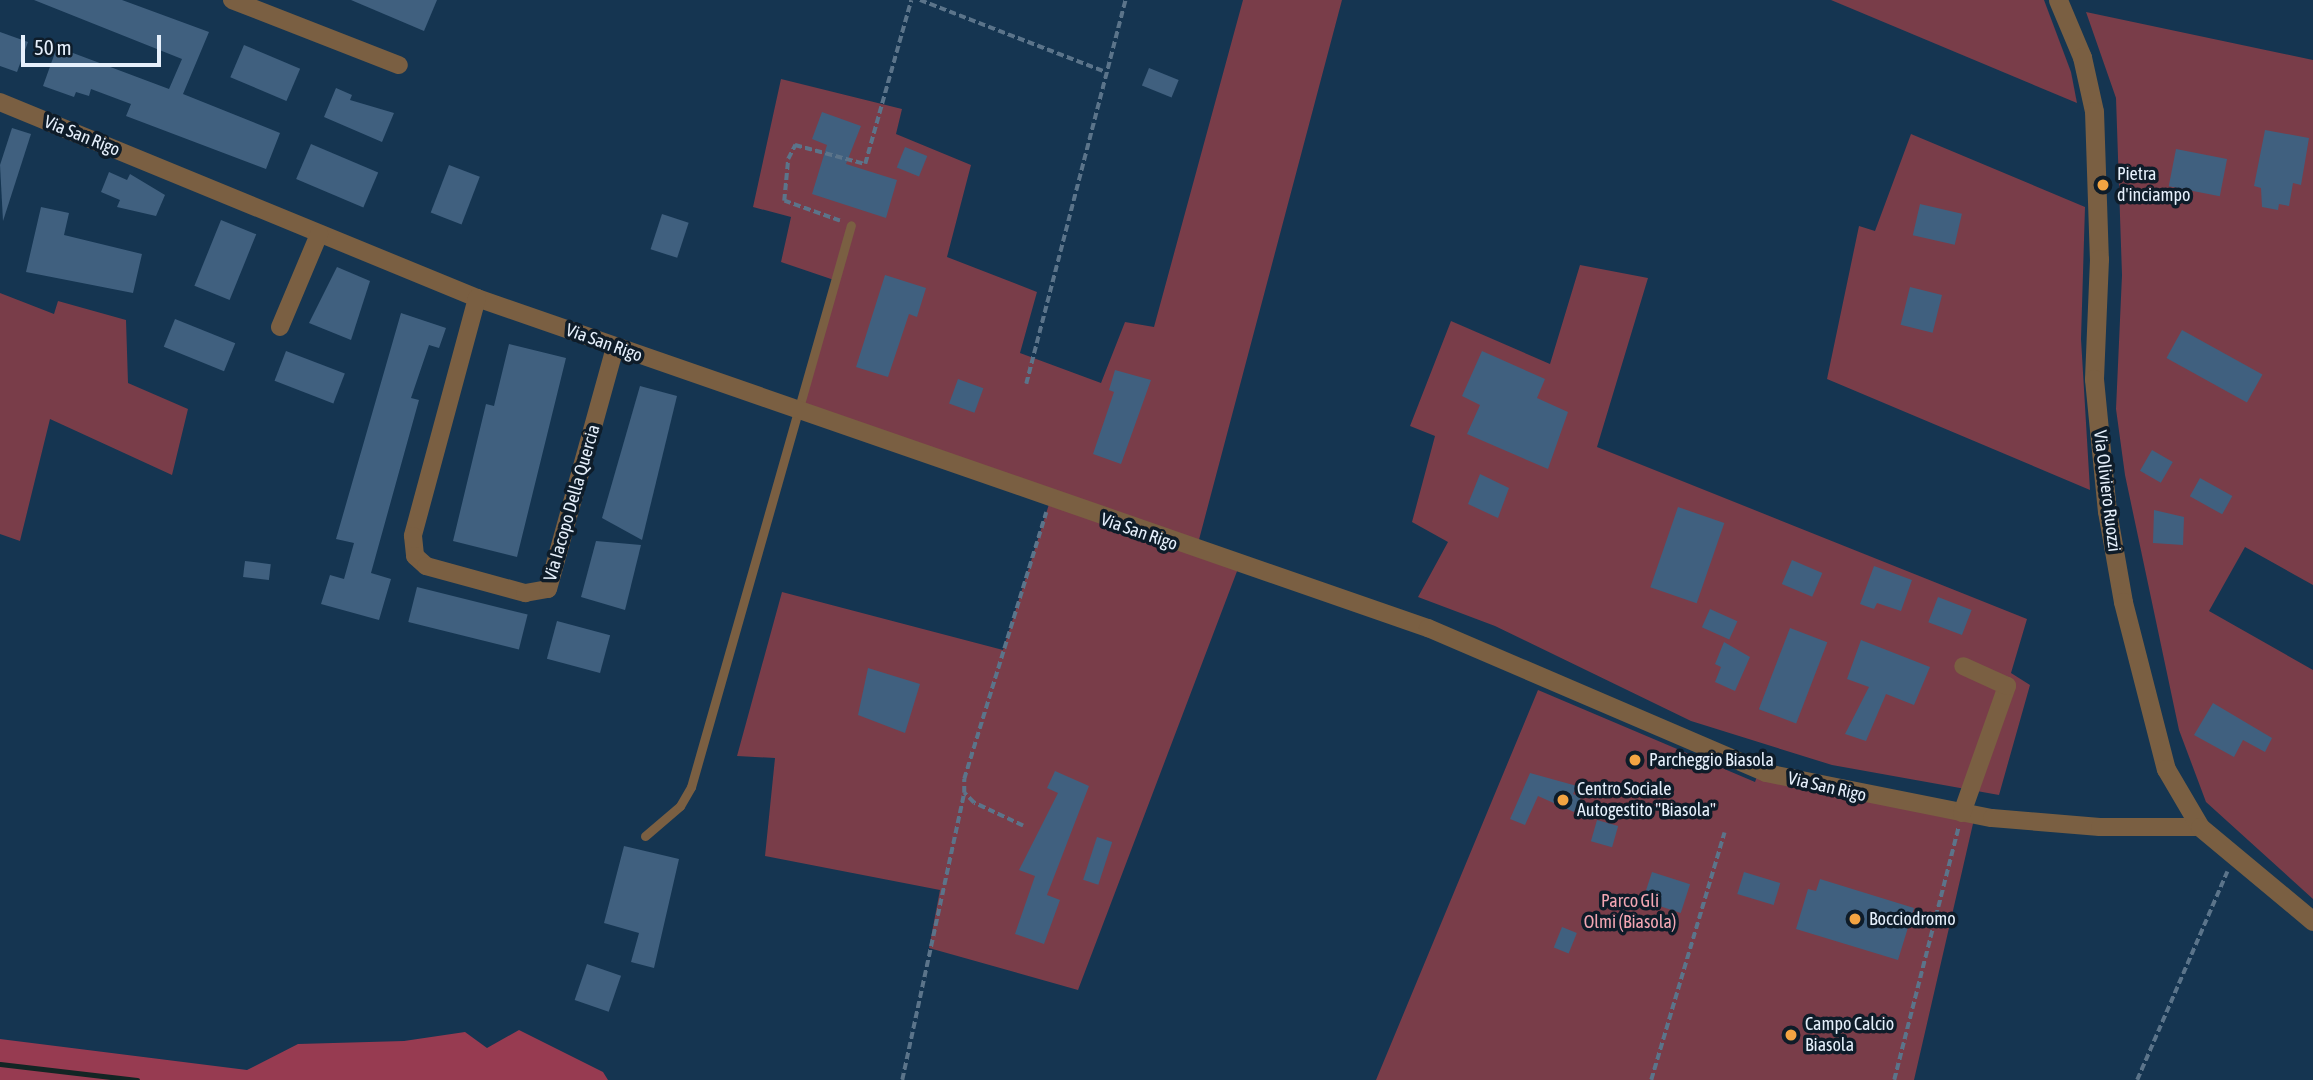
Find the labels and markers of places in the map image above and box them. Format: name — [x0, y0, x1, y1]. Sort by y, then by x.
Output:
place label: Pietra d'inciampo — [2117, 164, 2190, 206]
marker: Pietra d'inciampo — [2095, 177, 2111, 193]
place label: Parcheggio Biasola — [1649, 749, 1774, 771]
marker: Parcheggio Biasola — [1627, 752, 1643, 768]
place label: Centro Sociale Autogestito "Biasola" — [1577, 779, 1716, 822]
marker: Centro Sociale Autogestito "Biasola" — [1555, 792, 1571, 808]
place label: Bocciodromo — [1869, 908, 1956, 930]
marker: Bocciodromo — [1847, 911, 1863, 927]
place label: Campo Calcio Biasola — [1805, 1014, 1894, 1056]
marker: Campo Calcio Biasola — [1783, 1027, 1799, 1043]

